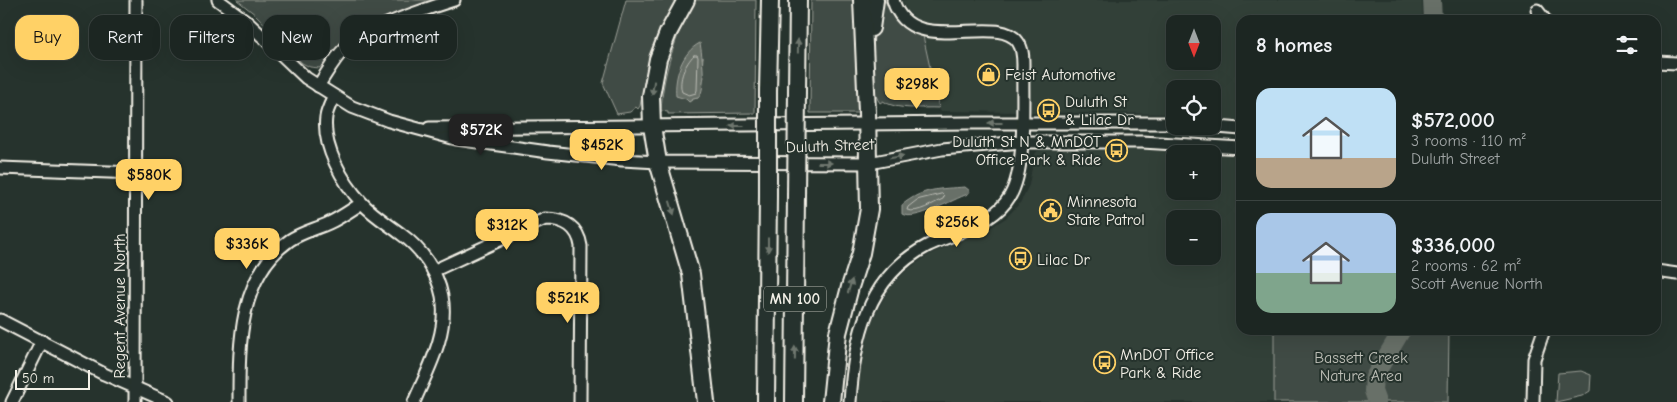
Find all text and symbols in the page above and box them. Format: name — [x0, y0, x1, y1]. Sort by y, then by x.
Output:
chip: Buy — [15, 15, 79, 60]
chip: Rent — [89, 15, 160, 60]
chip: Filters — [170, 15, 253, 60]
chip: New — [263, 15, 330, 60]
chip: Apartment — [340, 15, 457, 60]
north arrow — [1166, 15, 1221, 70]
map controls — [1166, 15, 1221, 265]
icon: filters — [1613, 31, 1641, 59]
text: 8 homes — [1256, 33, 1332, 57]
one-way arrow — [794, 38, 802, 54]
shop icon: Feist Automotive — [977, 62, 1001, 86]
place label: Feist Automotive — [1005, 66, 1116, 84]
pin: $298K — [882, 68, 952, 110]
text: $298K — [895, 75, 939, 93]
one-way arrow — [648, 80, 656, 96]
button: locate — [1166, 80, 1221, 135]
place label: Duluth St & Lilac Dr — [1065, 93, 1134, 129]
bus stop icon: Duluth St & Lilac Dr — [1037, 98, 1061, 122]
icon: home — [1296, 108, 1356, 168]
text: $572,000 — [1411, 108, 1495, 132]
pin: $572K — [446, 114, 516, 156]
one-way arrow — [987, 119, 1003, 127]
text: $572K — [460, 121, 502, 139]
one-way arrow — [729, 122, 745, 130]
pin: $452K — [567, 128, 637, 171]
text: 3 rooms · 110 m² — [1411, 132, 1526, 150]
place label: Duluth St N & MnDOT Office Park & Ride — [952, 133, 1102, 169]
street label: Duluth Street — [786, 135, 875, 157]
text: $452K — [581, 136, 623, 154]
bus stop icon: Duluth St N & MnDOT Office Park & Ride — [1105, 138, 1129, 162]
button: + — [1166, 145, 1221, 200]
text: Duluth Street — [1411, 150, 1499, 168]
one-way arrow — [889, 152, 905, 160]
pin: $580K — [114, 158, 184, 201]
one-way arrow — [817, 159, 833, 167]
text: $580K — [127, 166, 171, 184]
place label: Minnesota State Patrol — [1067, 193, 1145, 229]
public building icon: Minnesota State Patrol — [1039, 198, 1063, 222]
one-way arrow — [668, 201, 676, 216]
pin: $256K — [922, 206, 992, 248]
pin: $312K — [472, 208, 542, 251]
button: − — [1166, 210, 1221, 265]
text: $256K — [935, 213, 979, 231]
text: $312K — [487, 216, 527, 234]
pin: $336K — [212, 228, 282, 270]
street label: Regent Avenue North — [111, 233, 129, 379]
icon: home — [1296, 233, 1356, 293]
text: $336,000 — [1411, 233, 1495, 257]
text: $336K — [226, 235, 268, 253]
one-way arrow — [763, 237, 771, 253]
bus stop icon: Lilac Dr — [1009, 247, 1033, 271]
place label: Lilac Dr — [1037, 251, 1091, 269]
text: 2 rooms · 62 m² — [1411, 257, 1521, 275]
text: Scott Avenue North — [1411, 275, 1543, 293]
one-way arrow — [847, 278, 855, 293]
pin: $521K — [533, 282, 603, 324]
road number: MN 100 — [764, 286, 826, 312]
text: $521K — [547, 289, 589, 307]
one-way arrow — [791, 345, 799, 361]
place label: MnDOT Office Park & Ride — [1120, 346, 1214, 382]
park label: Bassett Creek Nature Area — [1314, 349, 1408, 385]
bus stop icon: MnDOT Office Park & Ride — [1092, 351, 1116, 375]
scale bar — [15, 367, 90, 390]
text: 50 m — [22, 370, 54, 387]

